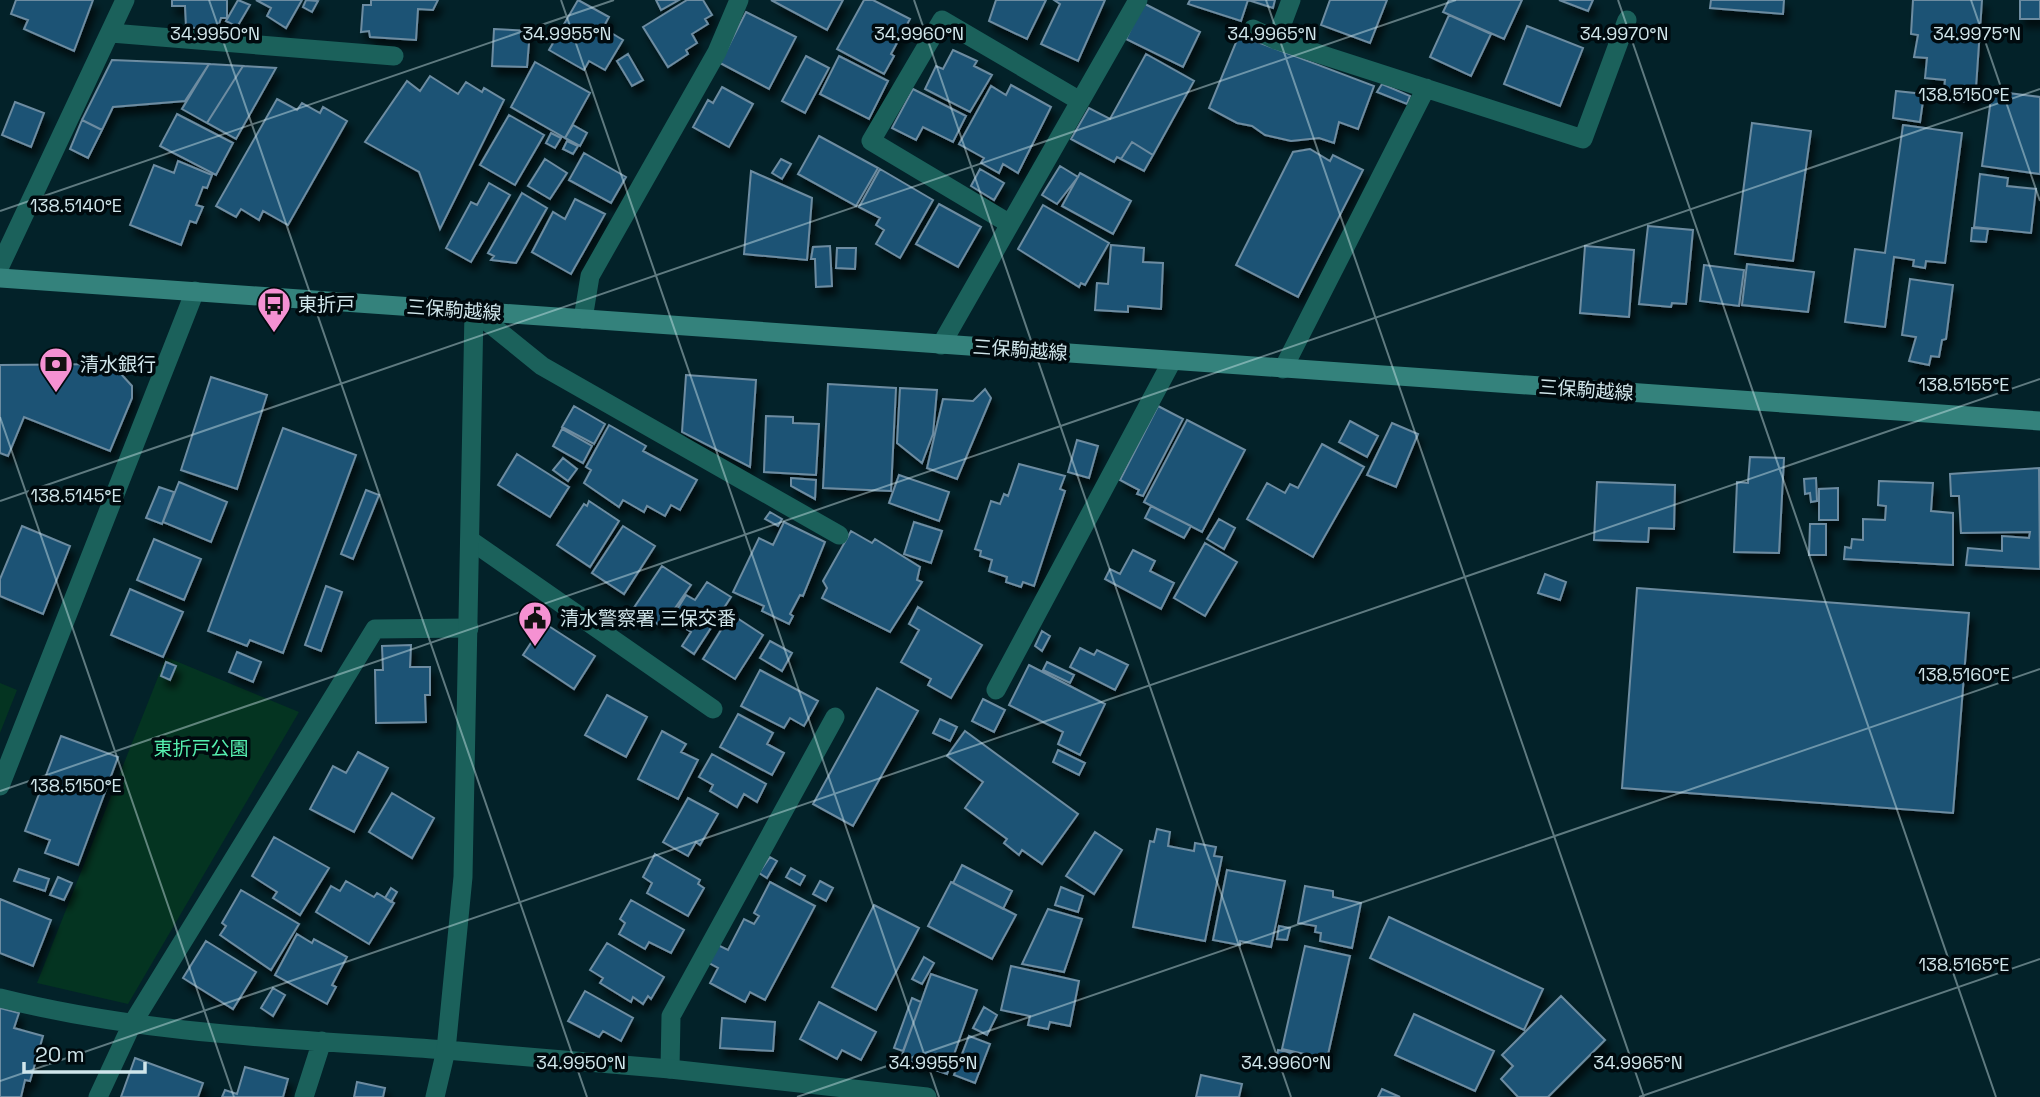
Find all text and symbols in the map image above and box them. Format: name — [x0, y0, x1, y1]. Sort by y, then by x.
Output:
text: 34.9950°N — [170, 22, 260, 45]
text: 34.9955°N — [522, 22, 612, 45]
text: 34.9960°N — [874, 22, 964, 45]
text: 34.9965°N — [1227, 22, 1317, 45]
text: 34.9970°N — [1580, 22, 1668, 45]
text: 34.9975°N — [1933, 22, 2021, 45]
text: 138.5150°E — [1918, 83, 2010, 106]
text: 138.5140°E — [30, 194, 122, 217]
bus stop icon: 東折戸 — [255, 285, 293, 334]
place label: 東折戸 — [298, 292, 355, 317]
street label: 三保駒越線 — [406, 294, 502, 326]
street label: 三保駒越線 — [972, 334, 1068, 366]
bank icon: 清水銀行 — [37, 345, 75, 394]
place label: 清水銀行 — [80, 352, 156, 377]
text: 138.5155°E — [1919, 373, 2009, 396]
street label: 三保駒越線 — [1538, 374, 1634, 406]
text: 138.5145°E — [30, 484, 122, 507]
public building icon: 清水警察署 三保交番 — [516, 599, 554, 648]
place label: 清水警察署 三保交番 — [560, 606, 736, 631]
text: 138.5160°E — [1918, 663, 2010, 686]
park label: 東折戸公園 — [153, 736, 249, 761]
text: 138.5150°E — [30, 774, 122, 797]
text: 138.5165°E — [1919, 953, 2010, 976]
scale bar — [24, 1030, 145, 1074]
text: 20 m — [35, 1041, 85, 1068]
text: 34.9950°N — [536, 1051, 626, 1074]
text: 34.9955°N — [888, 1051, 978, 1074]
text: 34.9960°N — [1241, 1051, 1331, 1074]
text: 34.9965°N — [1593, 1051, 1683, 1074]

